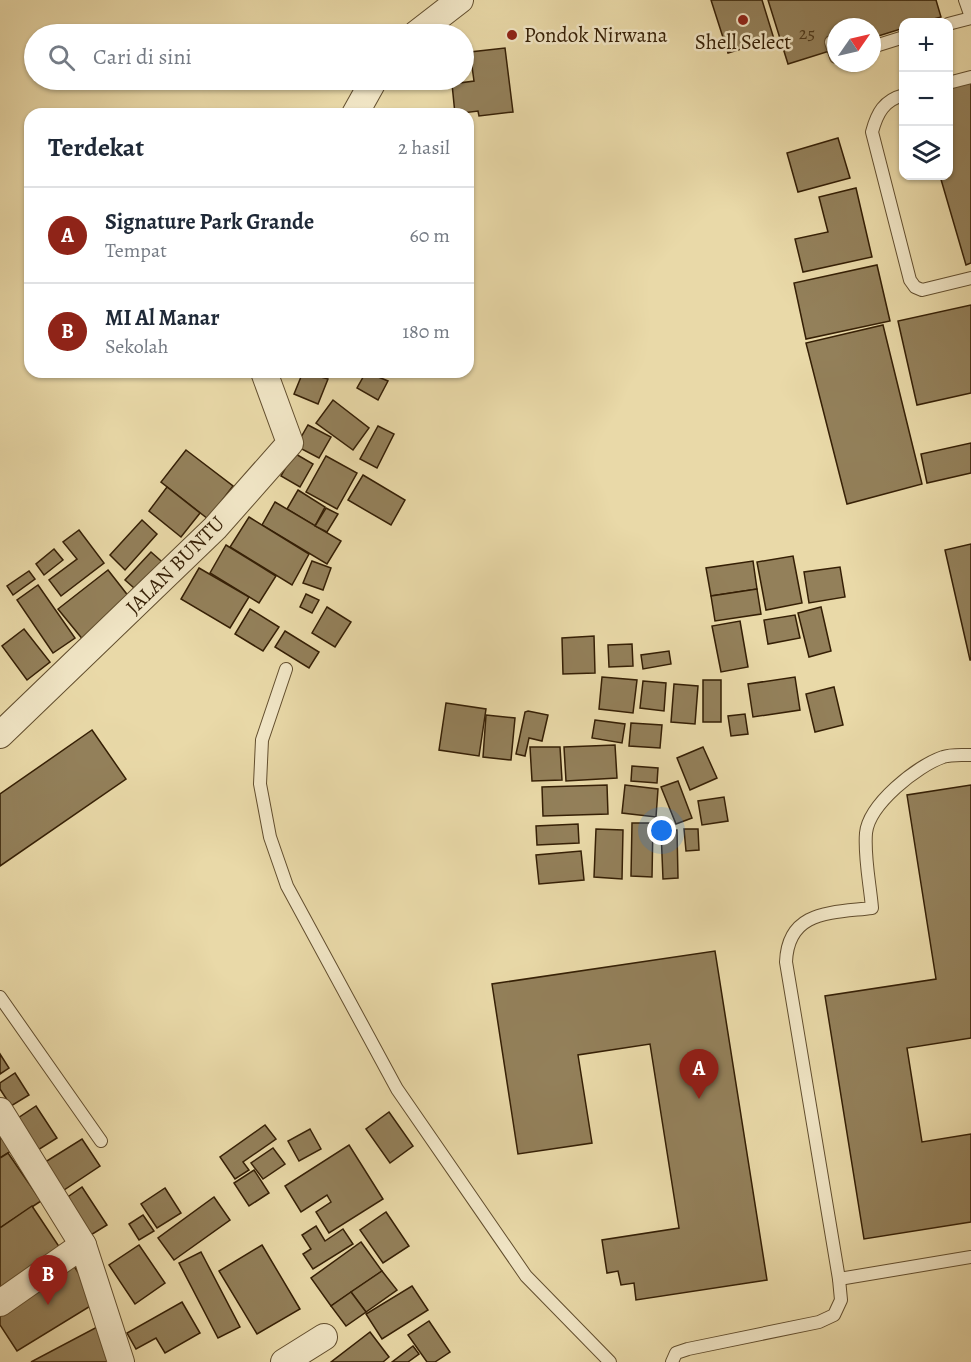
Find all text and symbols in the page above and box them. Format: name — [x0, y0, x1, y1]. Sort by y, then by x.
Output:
marker: Shell Select — [736, 13, 750, 27]
north arrow — [827, 18, 881, 72]
map controls — [899, 18, 953, 180]
button: + — [899, 18, 953, 72]
place label: Pondok Nirwana — [524, 21, 668, 49]
house number: 25 — [799, 21, 815, 45]
search box — [24, 24, 474, 90]
marker: Pondok Nirwana — [505, 28, 519, 42]
place label: Shell Select — [695, 28, 791, 56]
icon: search — [45, 41, 78, 74]
text: Cari di sini — [93, 42, 192, 72]
button: − — [899, 72, 953, 126]
button: layers — [899, 126, 953, 180]
text: Terdekat — [48, 130, 144, 165]
text: 2 hasil — [398, 134, 450, 161]
text: Signature Park Grande — [105, 207, 314, 237]
text: A — [61, 222, 74, 249]
text: 60 m — [410, 222, 450, 249]
text: Tempat — [105, 237, 167, 264]
text: MI Al Manar — [105, 303, 220, 333]
text: B — [61, 318, 74, 345]
text: 180 m — [402, 318, 450, 345]
text: Sekolah — [105, 333, 169, 360]
street label: JALAN BUNTU — [120, 510, 230, 620]
your location — [647, 816, 676, 845]
pin: A — [680, 1050, 718, 1099]
pin: B — [28, 1256, 68, 1305]

